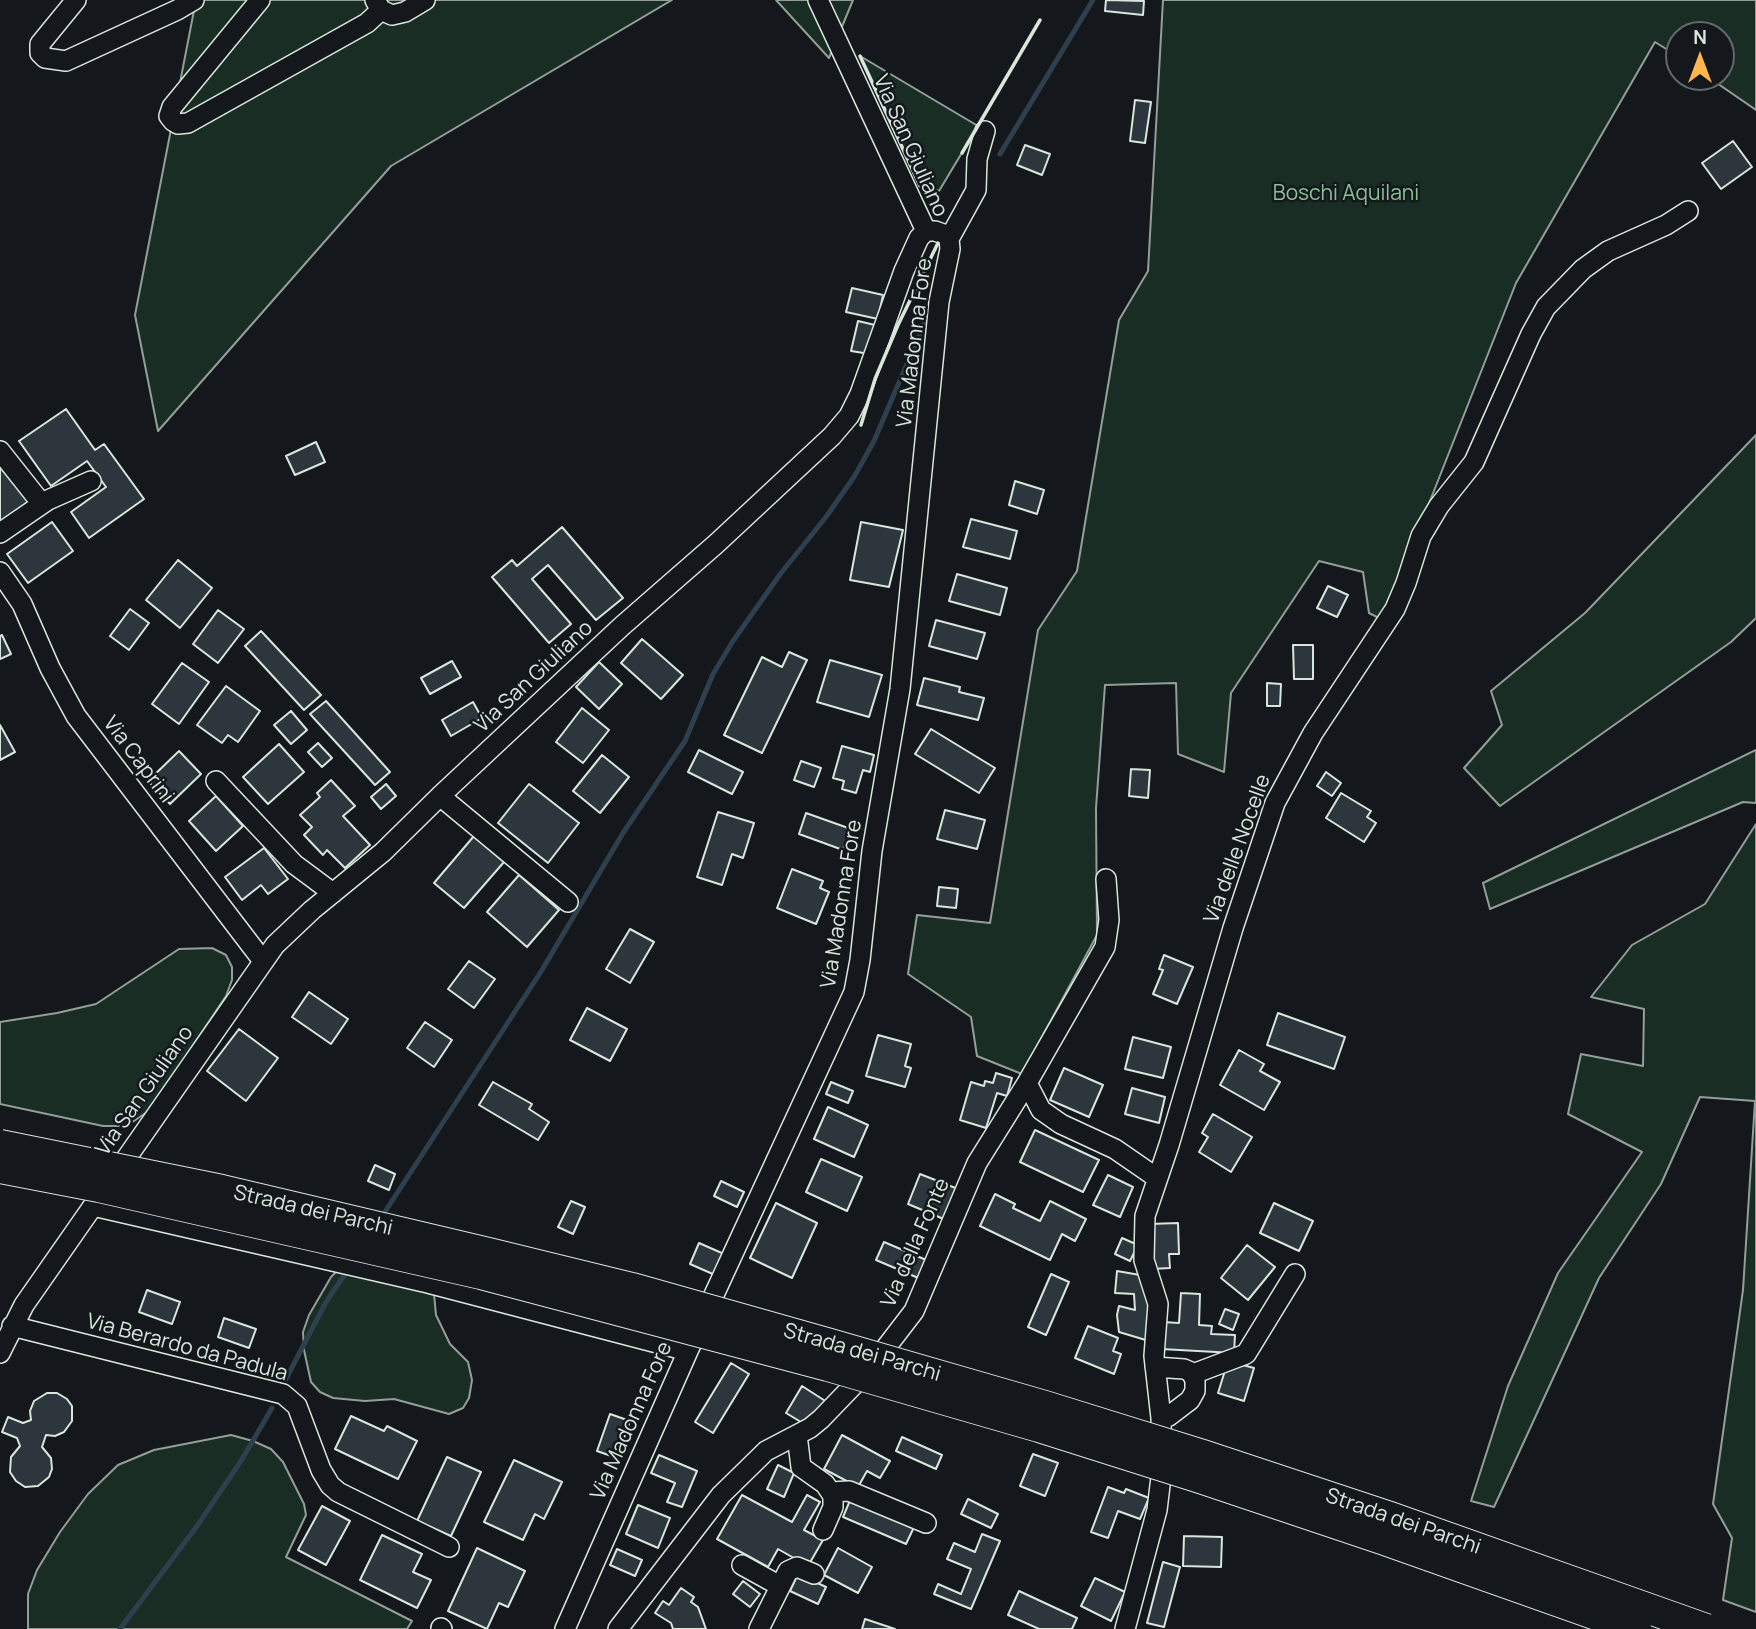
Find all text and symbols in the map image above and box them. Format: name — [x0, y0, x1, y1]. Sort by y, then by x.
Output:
north arrow — [1665, 21, 1735, 91]
text: N — [1693, 24, 1707, 50]
street label: Via San Giuliano — [867, 71, 953, 221]
park label: Boschi Aquilani — [1273, 181, 1419, 207]
street label: Via Madonna Fore — [892, 257, 938, 429]
street label: Via San Giuliano — [470, 616, 598, 738]
street label: Via Caprini — [97, 712, 179, 808]
street label: Via delle Nocelle — [1199, 771, 1277, 927]
street label: Via Madonna Fore — [816, 818, 868, 990]
street label: Via San Giuliano — [91, 1021, 199, 1161]
street label: Via della Fonte — [876, 1174, 956, 1312]
street label: Strada dei Parchi — [231, 1180, 395, 1242]
street label: Via Berardo da Padula — [84, 1309, 290, 1387]
street label: Strada dei Parchi — [780, 1318, 944, 1388]
street label: Via Madonna Fore — [586, 1338, 678, 1504]
street label: Strada dei Parchi — [1322, 1484, 1484, 1560]

